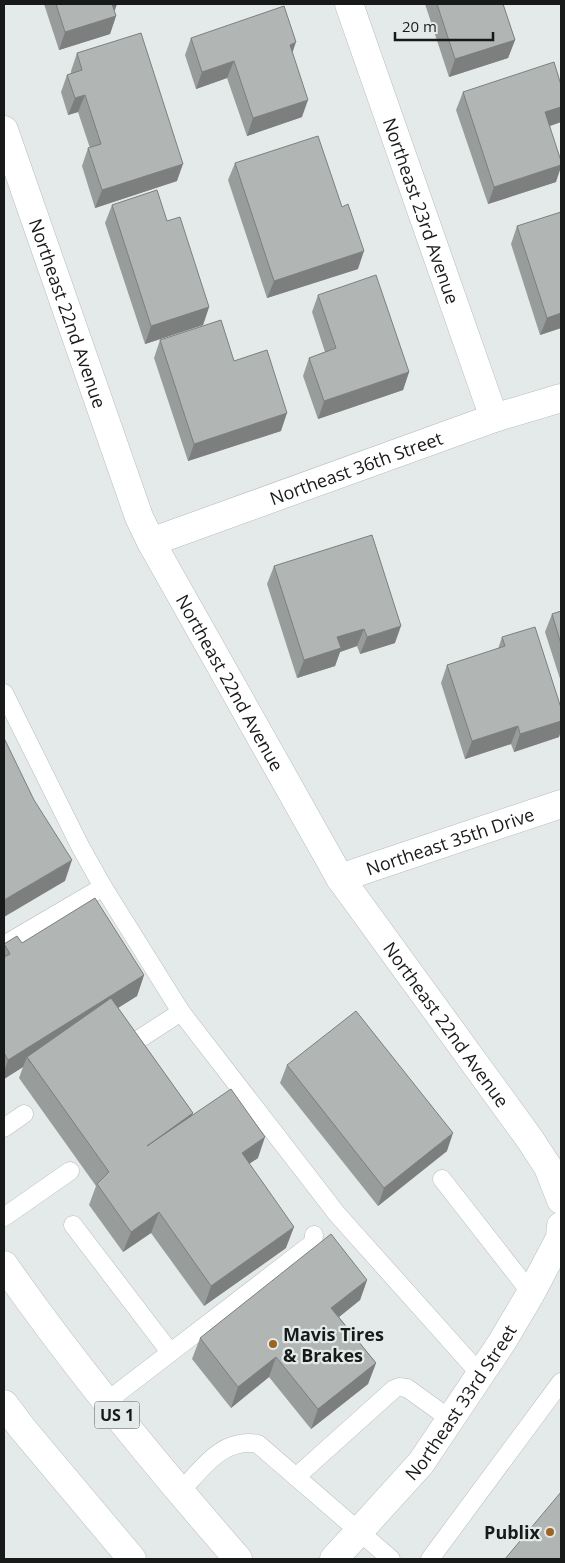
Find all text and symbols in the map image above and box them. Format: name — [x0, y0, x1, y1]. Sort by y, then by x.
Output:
scale bar — [395, 10, 492, 42]
text: 20 m — [402, 16, 437, 36]
street label: Northeast 23rd Avenue — [378, 115, 465, 307]
street label: Northeast 22nd Avenue — [24, 215, 112, 411]
street label: Northeast 36th Street — [266, 426, 446, 510]
street label: Northeast 22nd Avenue — [171, 590, 289, 775]
street label: Northeast 35th Drive — [363, 802, 537, 880]
street label: Northeast 22nd Avenue — [378, 937, 515, 1112]
street label: Northeast 33rd Street — [399, 1320, 522, 1485]
place label: Mavis Tires & Brakes — [283, 1322, 384, 1367]
marker: Mavis Tires & Brakes — [267, 1338, 279, 1350]
road number: US 1 — [94, 1402, 140, 1428]
place label: Publix — [484, 1520, 541, 1544]
marker: Publix — [544, 1526, 556, 1538]

